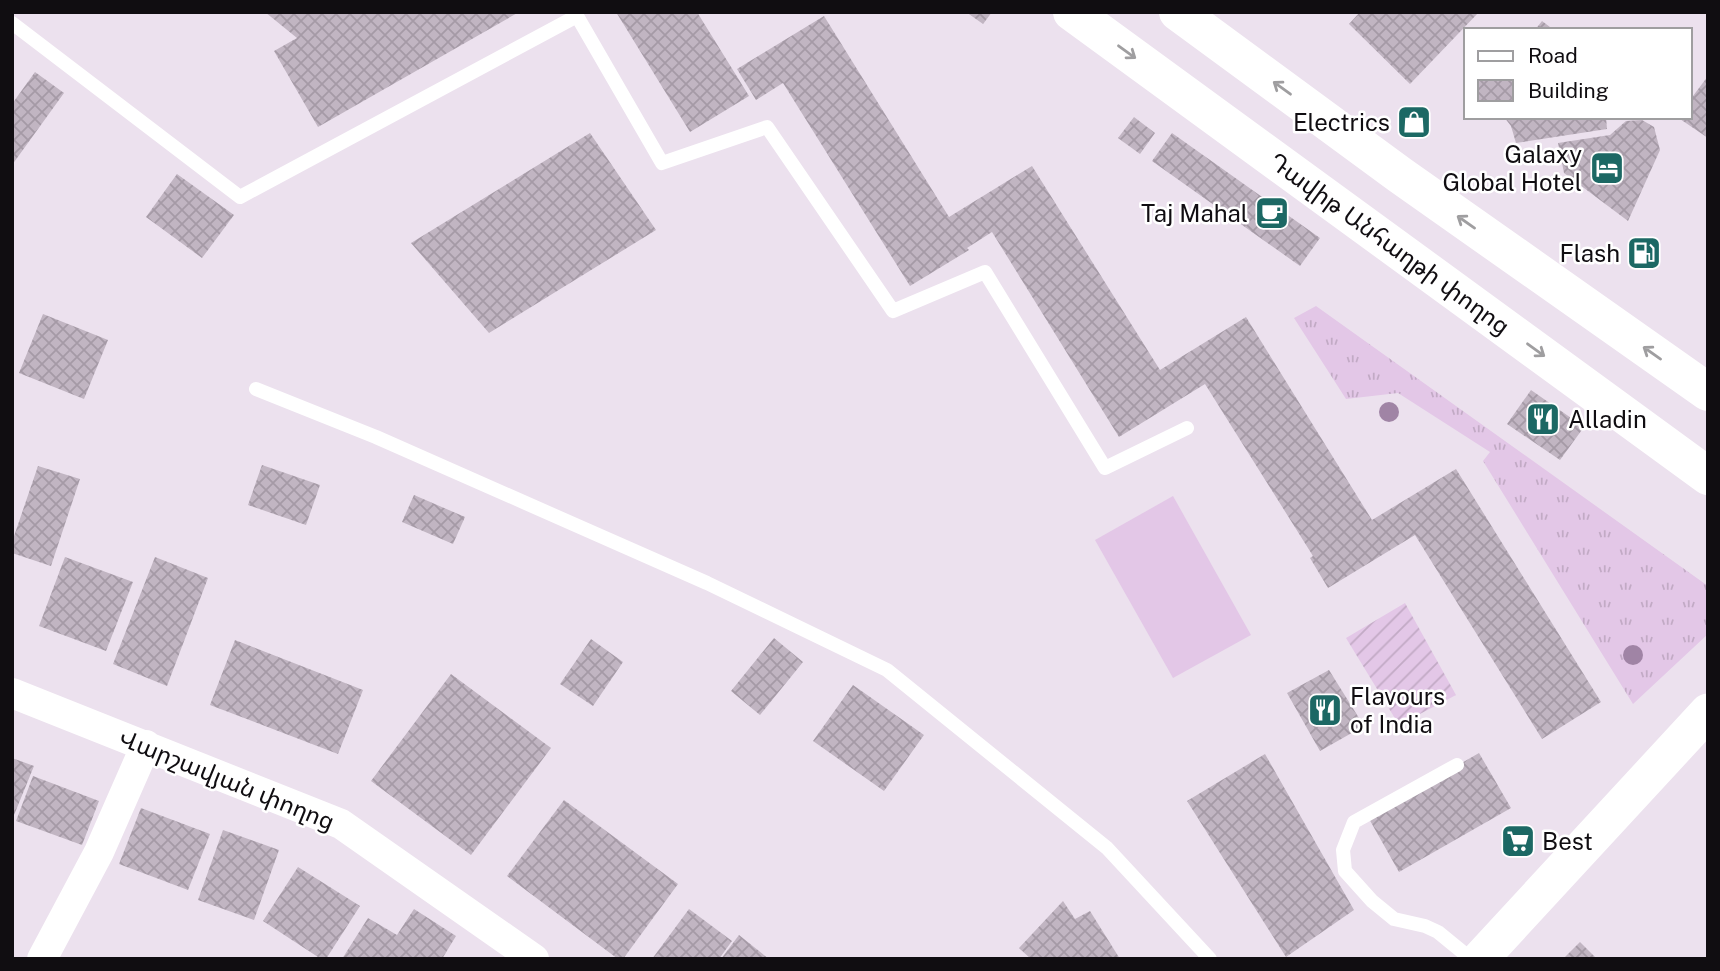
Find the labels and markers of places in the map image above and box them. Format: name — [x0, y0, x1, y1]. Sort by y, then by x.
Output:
shop icon: Electrics — [1395, 103, 1433, 141]
place label: Electrics — [1293, 108, 1390, 136]
place label: Galaxy Global Hotel — [1443, 140, 1582, 196]
hotel icon: Galaxy Global Hotel — [1588, 149, 1626, 187]
cafe icon: Taj Mahal — [1253, 194, 1291, 232]
place label: Taj Mahal — [1141, 199, 1248, 227]
fuel station icon: Flash — [1625, 234, 1663, 272]
place label: Flash — [1559, 239, 1620, 267]
restaurant icon: Alladin — [1524, 400, 1562, 438]
place label: Alladin — [1568, 405, 1647, 433]
place label: Flavours of India — [1350, 682, 1445, 738]
restaurant icon: Flavours of India — [1306, 691, 1344, 729]
supermarket icon: Best — [1499, 822, 1537, 860]
place label: Best — [1542, 827, 1593, 855]

